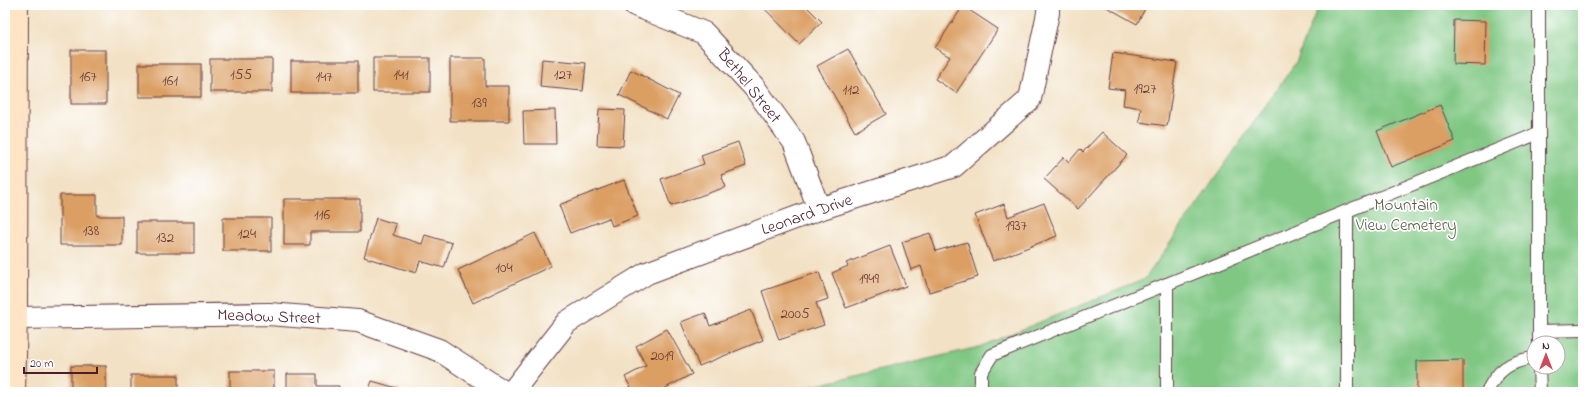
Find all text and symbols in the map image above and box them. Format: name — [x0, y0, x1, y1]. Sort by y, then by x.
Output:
street label: Bethel Street — [710, 42, 787, 129]
house number: 155 — [230, 64, 252, 86]
house number: 141 — [393, 64, 409, 86]
house number: 127 — [554, 64, 572, 86]
house number: 167 — [79, 66, 97, 88]
house number: 147 — [315, 66, 333, 88]
house number: 161 — [162, 70, 178, 92]
house number: 1927 — [1134, 78, 1156, 100]
house number: 112 — [843, 79, 860, 101]
house number: 139 — [471, 92, 487, 114]
street label: Leonard Drive — [758, 188, 856, 242]
park label: Mountain View Cemetery — [1355, 193, 1456, 239]
house number: 116 — [314, 204, 330, 226]
house number: 1937 — [1005, 215, 1027, 237]
house number: 138 — [83, 220, 100, 242]
house number: 124 — [238, 223, 256, 245]
house number: 132 — [156, 227, 175, 249]
house number: 104 — [495, 257, 513, 279]
house number: 1949 — [859, 268, 879, 290]
street label: Meadow Street — [217, 303, 322, 331]
house number: 2005 — [781, 303, 810, 325]
north arrow — [1526, 335, 1566, 375]
text: N — [1542, 338, 1550, 354]
house number: 2019 — [650, 345, 674, 367]
scale bar — [24, 349, 97, 375]
text: 20 m — [30, 355, 53, 373]

